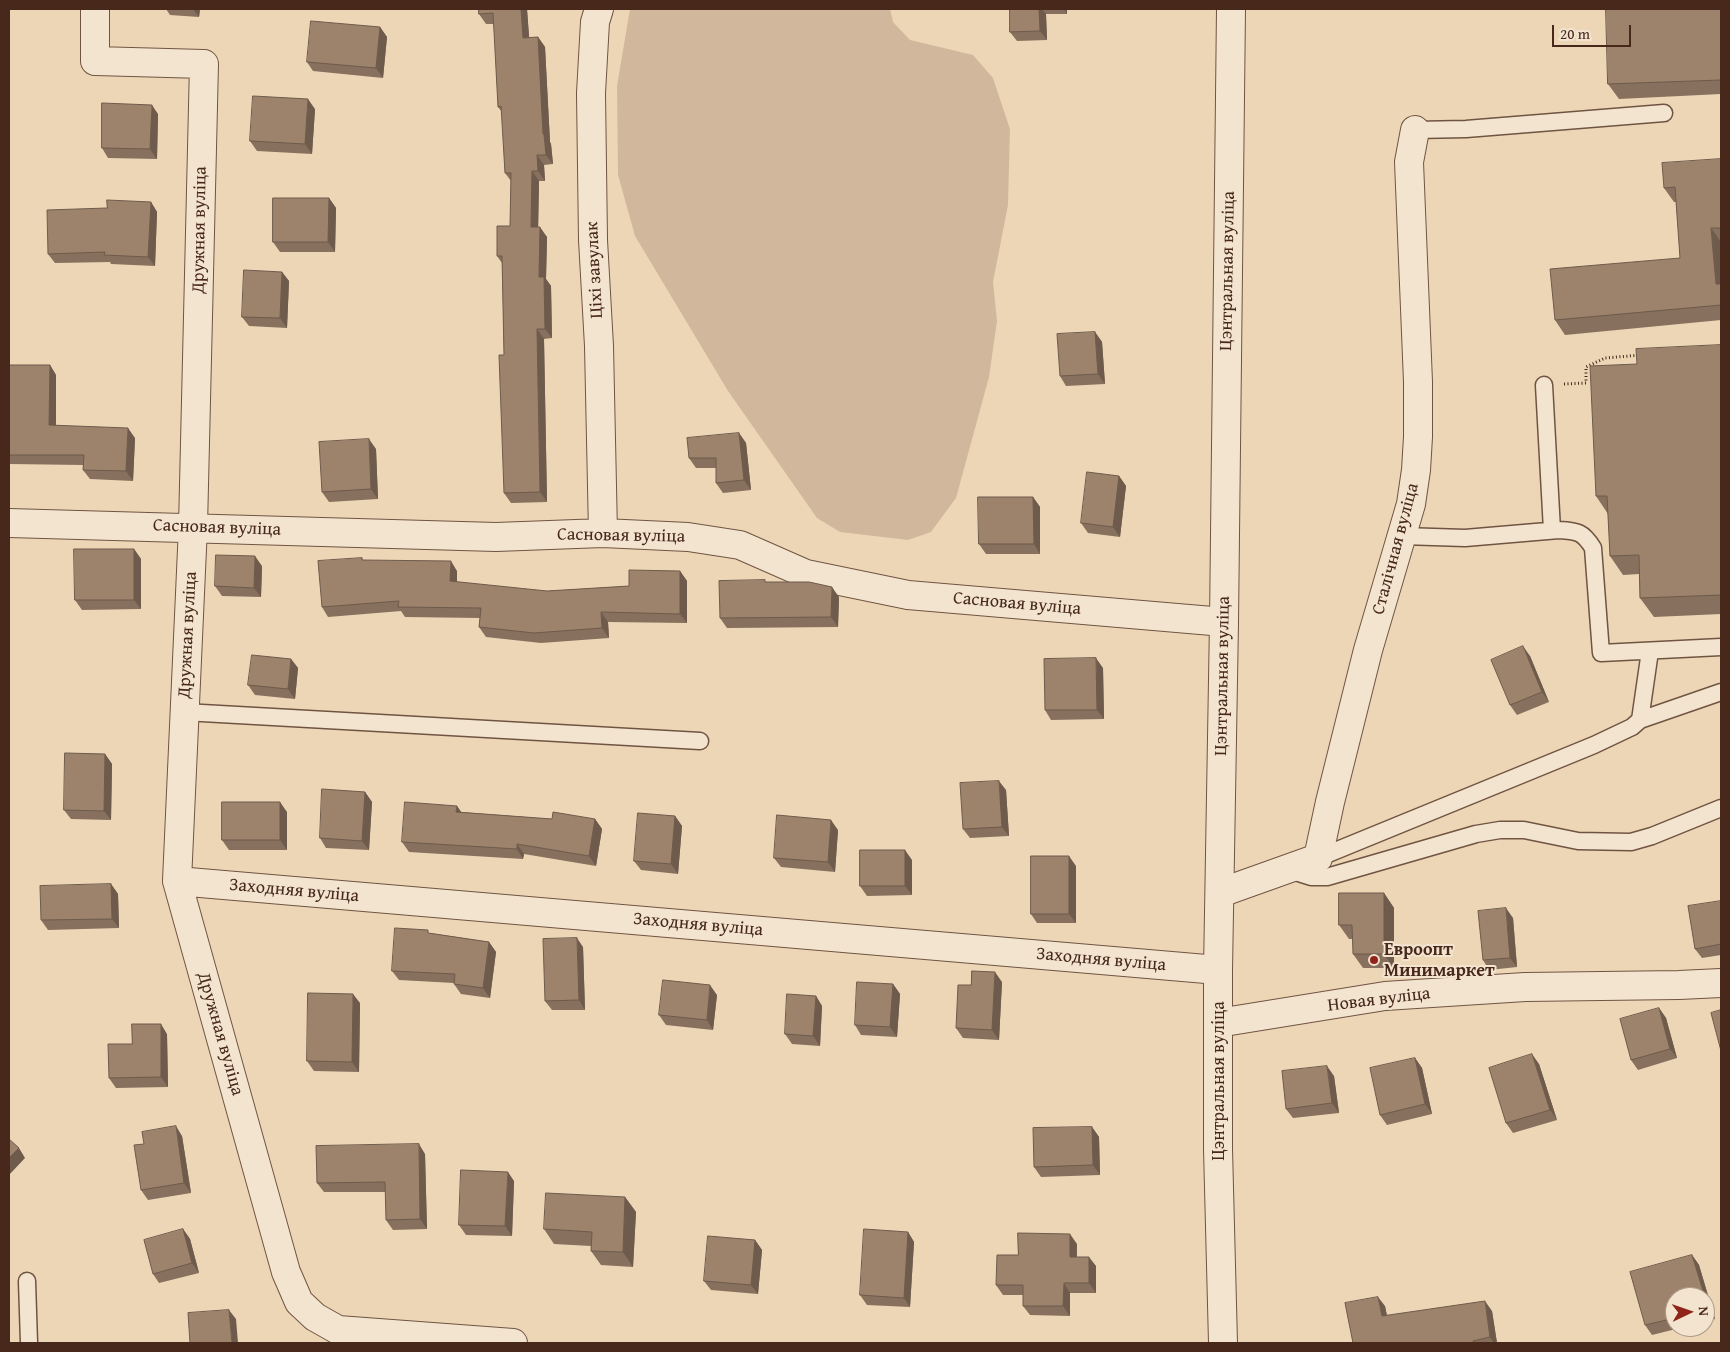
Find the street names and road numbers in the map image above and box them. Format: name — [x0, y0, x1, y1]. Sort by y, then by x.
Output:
street label: Дружная вуліца — [188, 166, 212, 294]
street label: Цэнтральная вуліца — [1216, 191, 1240, 351]
street label: Ціхі завулак — [582, 221, 608, 319]
street label: Сталічная вуліца — [1368, 481, 1424, 617]
street label: Сасновая вуліца — [153, 515, 281, 541]
street label: Сасновая вуліца — [557, 524, 685, 548]
street label: Дружная вуліца — [174, 571, 202, 699]
street label: Сасновая вуліца — [952, 588, 1082, 620]
street label: Цэнтральная вуліца — [1211, 596, 1235, 756]
street label: Заходняя вуліца — [228, 875, 360, 907]
street label: Заходняя вуліца — [632, 909, 764, 941]
street label: Заходняя вуліца — [1035, 944, 1167, 976]
street label: Дружная вуліца — [192, 970, 248, 1098]
street label: Новая вуліца — [1326, 983, 1432, 1017]
street label: Цэнтральная вуліца — [1208, 1001, 1230, 1161]

